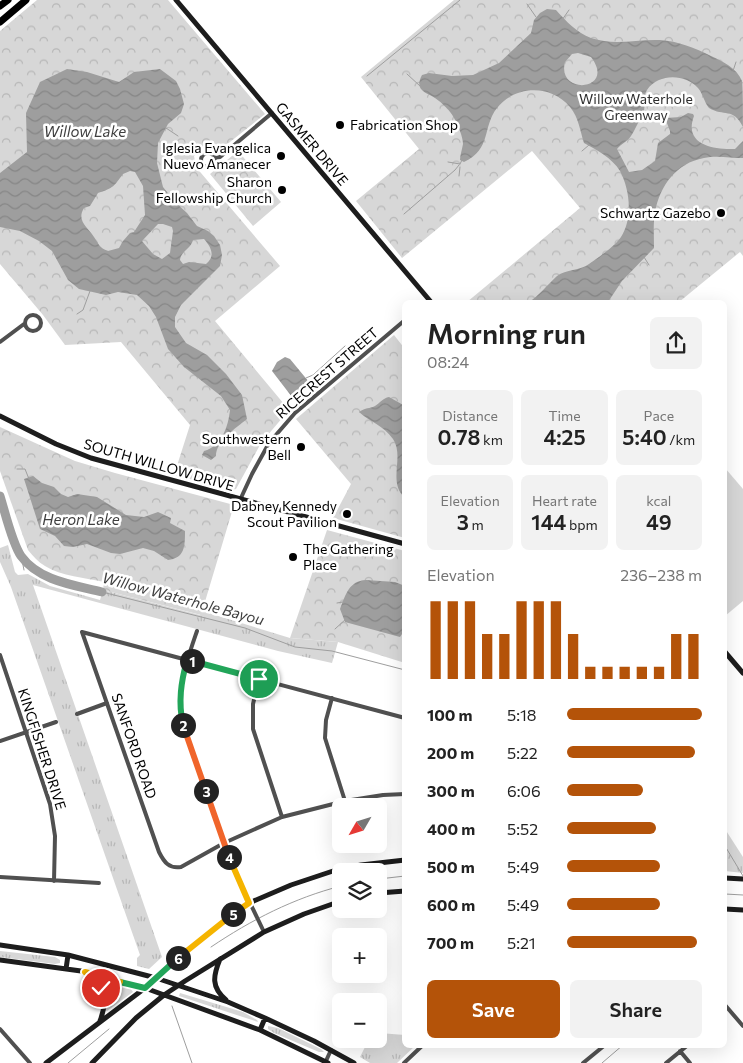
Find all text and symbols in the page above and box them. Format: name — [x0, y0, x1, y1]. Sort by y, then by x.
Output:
park label: Willow Waterhole Greenway — [579, 90, 693, 123]
street label: GASMER DRIVE — [273, 99, 352, 189]
place label: Fabrication Shop — [350, 116, 458, 133]
marker: Fabrication Shop — [334, 119, 346, 131]
water label: Willow Lake — [44, 122, 126, 140]
place label: Iglesia Evangelica Nuevo Amanecer — [162, 139, 271, 172]
marker: Iglesia Evangelica Nuevo Amanecer — [275, 150, 287, 162]
place label: Sharon Fellowship Church — [156, 173, 272, 206]
marker: Sharon Fellowship Church — [276, 184, 288, 196]
place label: Schwartz Gazebo — [600, 204, 711, 221]
marker: Schwartz Gazebo — [715, 207, 727, 219]
text: Morning run — [427, 316, 586, 350]
button: share — [650, 317, 702, 369]
street label: RICECREST STREET — [272, 324, 381, 422]
text: 08:24 — [427, 352, 469, 371]
text: Distance — [442, 407, 498, 424]
text: Time — [548, 407, 581, 424]
text: Pace — [644, 407, 674, 424]
text: 0.78 — [437, 424, 480, 449]
text: 4:25 — [543, 424, 586, 449]
text: 5:40 — [622, 424, 667, 449]
place label: Southwestern Bell — [202, 430, 291, 463]
text: km — [480, 431, 503, 448]
text: /km — [667, 431, 695, 448]
street label: SOUTH WILLOW DRIVE — [82, 435, 236, 494]
marker: Southwestern Bell — [295, 441, 307, 453]
text: Elevation — [441, 492, 500, 509]
text: Heart rate — [532, 492, 597, 509]
text: kcal — [646, 492, 671, 509]
place label: Dabney Kennedy Scout Pavilion — [231, 497, 337, 530]
marker: Dabney Kennedy Scout Pavilion — [341, 508, 353, 520]
text: 3 — [457, 509, 469, 534]
text: 144 — [531, 509, 566, 534]
text: 49 — [646, 509, 672, 534]
water label: Heron Lake — [42, 510, 120, 528]
text: m — [469, 516, 484, 533]
text: bpm — [566, 516, 598, 533]
place label: The Gathering Place — [303, 540, 394, 573]
marker: The Gathering Place — [287, 551, 299, 563]
text: Elevation — [427, 565, 495, 584]
text: 236–238 m — [620, 565, 702, 584]
water label: Willow Waterhole Bayou — [100, 568, 267, 628]
pin: 1 — [180, 648, 204, 674]
text: 1 — [189, 653, 196, 670]
pin — [238, 658, 280, 700]
icon: arrive — [245, 665, 273, 693]
street label: KINGFISHER DRIVE — [15, 686, 70, 812]
street label: SANFORD ROAD — [108, 691, 160, 801]
text: 100 m — [427, 705, 473, 724]
text: 5:18 — [507, 705, 537, 724]
pin: 2 — [170, 712, 196, 738]
text: 2 — [180, 717, 187, 734]
text: 200 m — [427, 743, 474, 762]
text: 5:22 — [507, 743, 538, 762]
pin: 3 — [194, 778, 218, 804]
text: 300 m — [427, 781, 475, 800]
text: 6:06 — [507, 781, 541, 800]
text: 3 — [202, 783, 211, 800]
north arrow — [332, 798, 388, 852]
map controls — [332, 798, 387, 1048]
text: 400 m — [427, 819, 475, 838]
text: 5:52 — [507, 819, 538, 838]
pin: 4 — [216, 844, 242, 870]
text: 4 — [225, 849, 234, 866]
text: 500 m — [427, 857, 475, 876]
text: 5:49 — [507, 857, 539, 876]
button: layers — [332, 863, 387, 918]
text: 600 m — [427, 895, 475, 914]
text: 5:49 — [507, 895, 539, 914]
pin: 5 — [220, 902, 246, 926]
text: 5 — [229, 906, 238, 923]
button: + — [332, 928, 387, 983]
text: 700 m — [427, 933, 474, 952]
text: 5:21 — [507, 933, 536, 952]
pin: 6 — [166, 946, 190, 970]
text: 6 — [174, 950, 183, 967]
pin — [80, 967, 122, 1009]
icon: check — [87, 974, 115, 1002]
button: Save — [427, 980, 560, 1038]
button: Share — [570, 980, 702, 1038]
button: − — [332, 993, 387, 1048]

